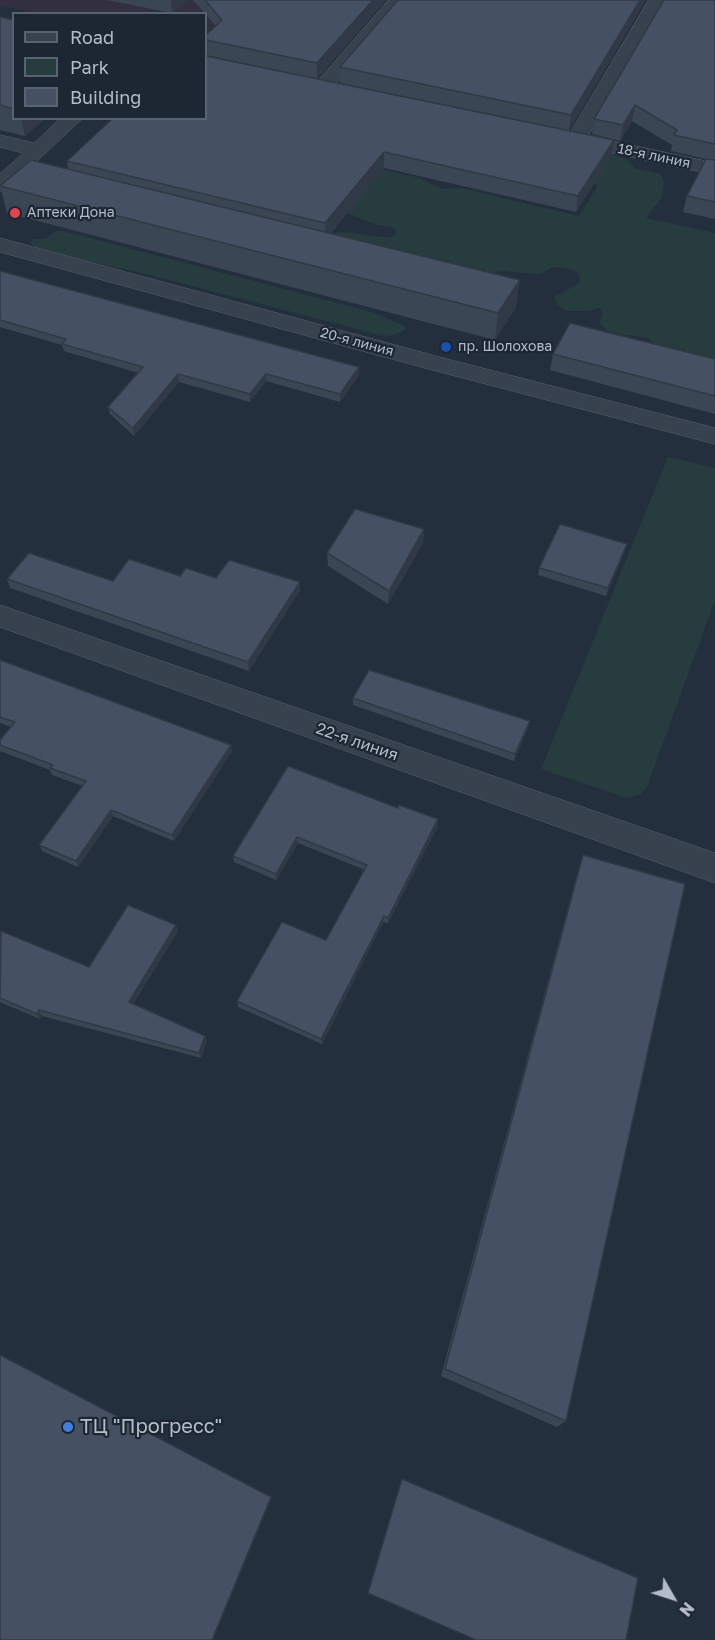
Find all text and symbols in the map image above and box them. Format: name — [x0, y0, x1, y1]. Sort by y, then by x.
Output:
legend — [12, 12, 207, 120]
text: Road — [70, 26, 114, 48]
text: Park — [70, 56, 109, 78]
text: Building — [70, 86, 141, 108]
street label: 18-я линия — [616, 140, 692, 172]
place label: Аптеки Дона — [27, 205, 115, 221]
marker: Аптеки Дона — [8, 206, 22, 220]
street label: 20-я линия — [318, 324, 396, 360]
place label: пр. Шолохова — [458, 339, 552, 355]
marker: пр. Шолохова — [439, 340, 453, 354]
street label: 22-я линия — [313, 719, 401, 765]
place label: ТЦ "Прогресс" — [80, 1415, 222, 1439]
marker: ТЦ "Прогресс" — [61, 1420, 75, 1434]
north arrow — [643, 1568, 703, 1628]
text: N — [675, 1598, 699, 1620]

